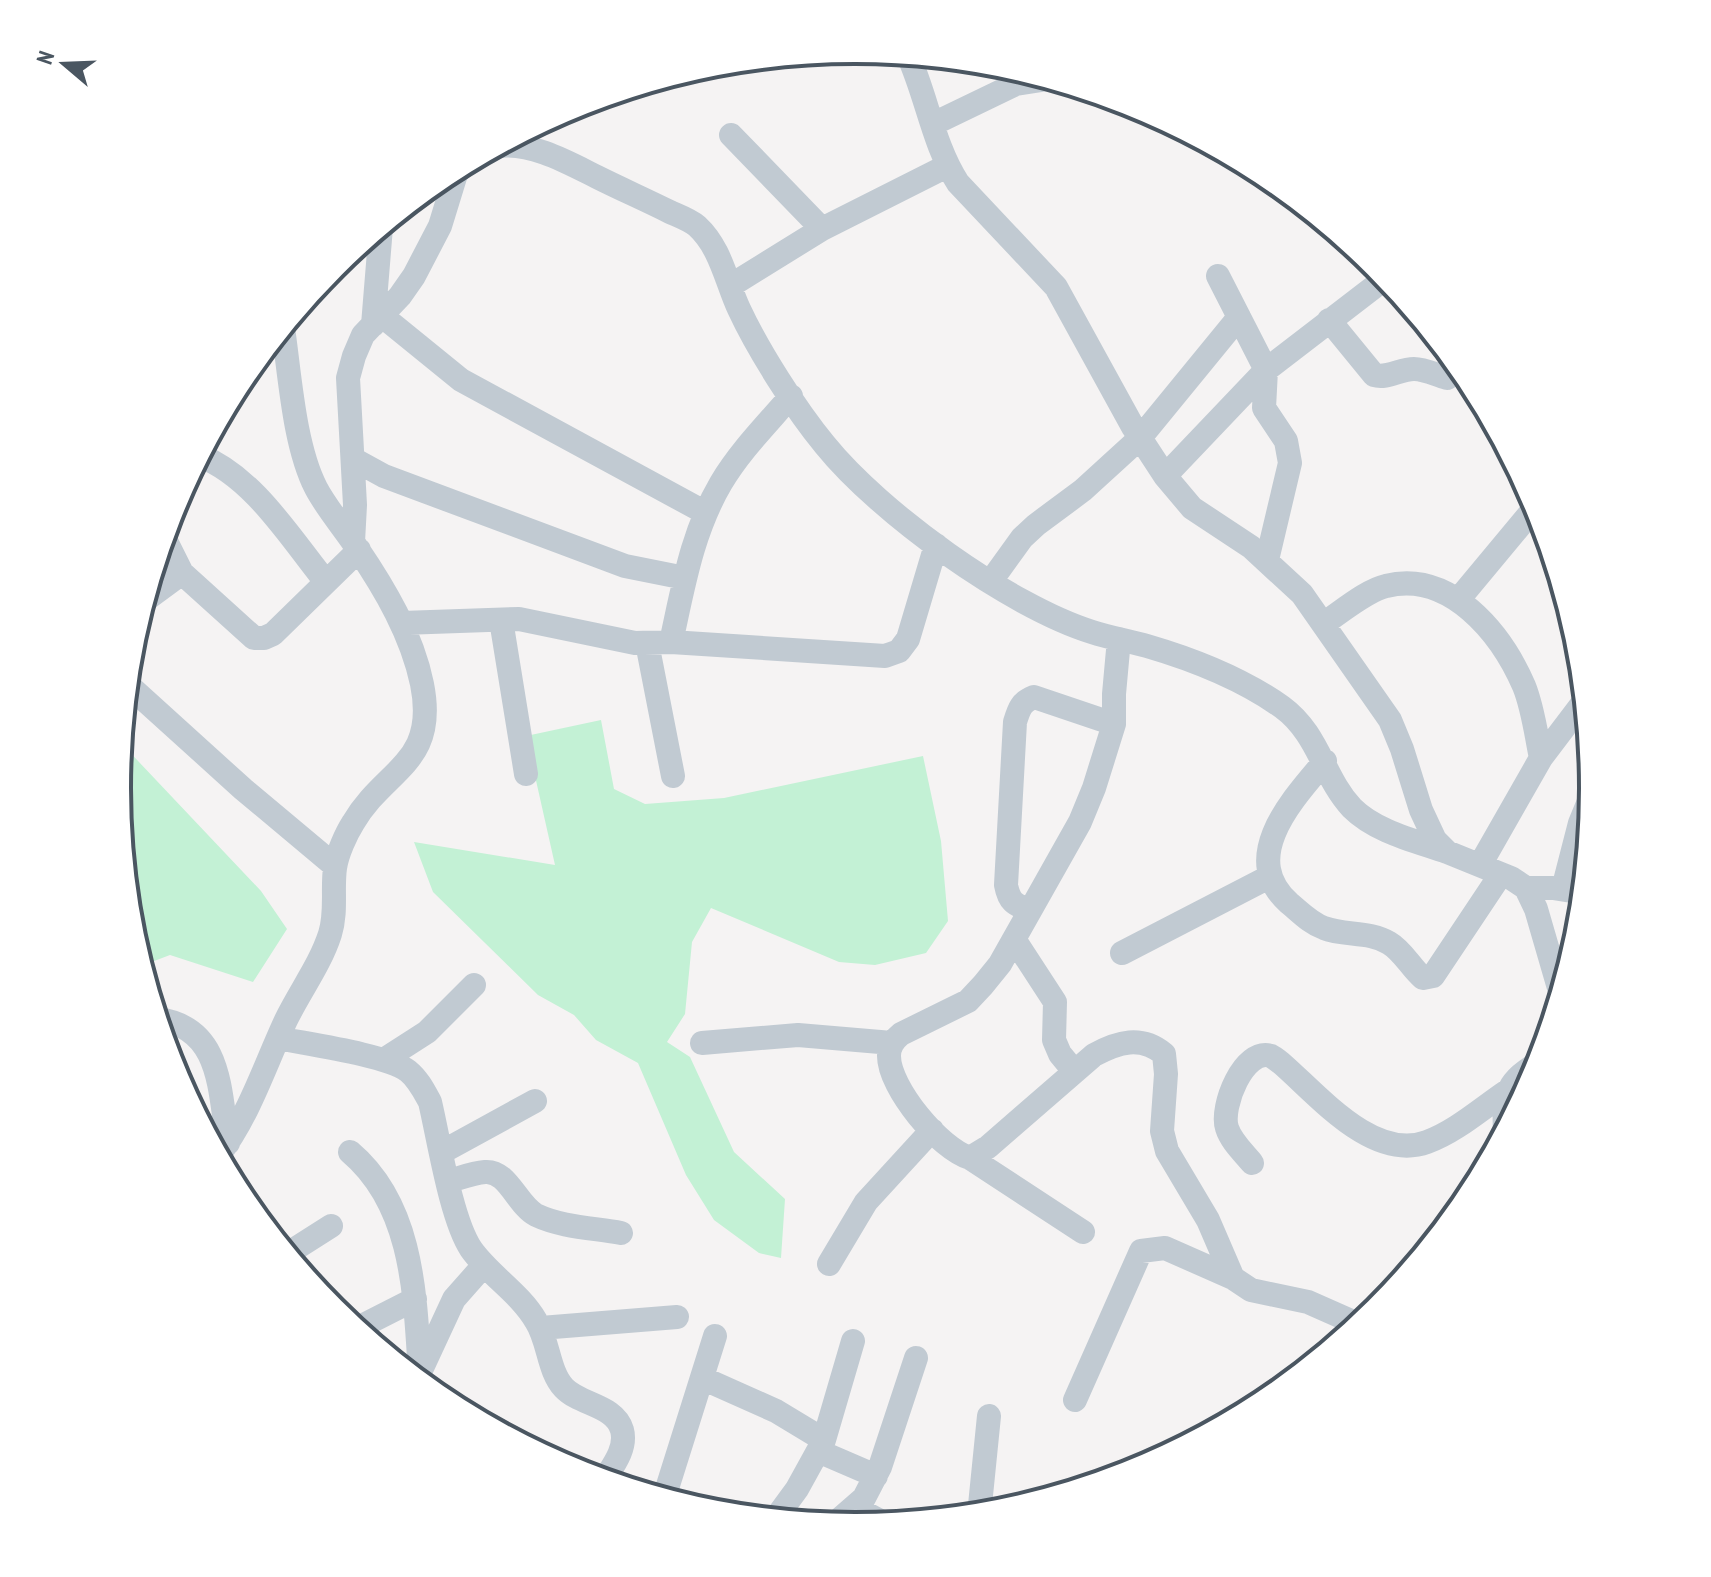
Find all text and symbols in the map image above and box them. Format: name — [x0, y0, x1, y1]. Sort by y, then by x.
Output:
north arrow — [24, 24, 104, 104]
text: N — [30, 47, 60, 68]

